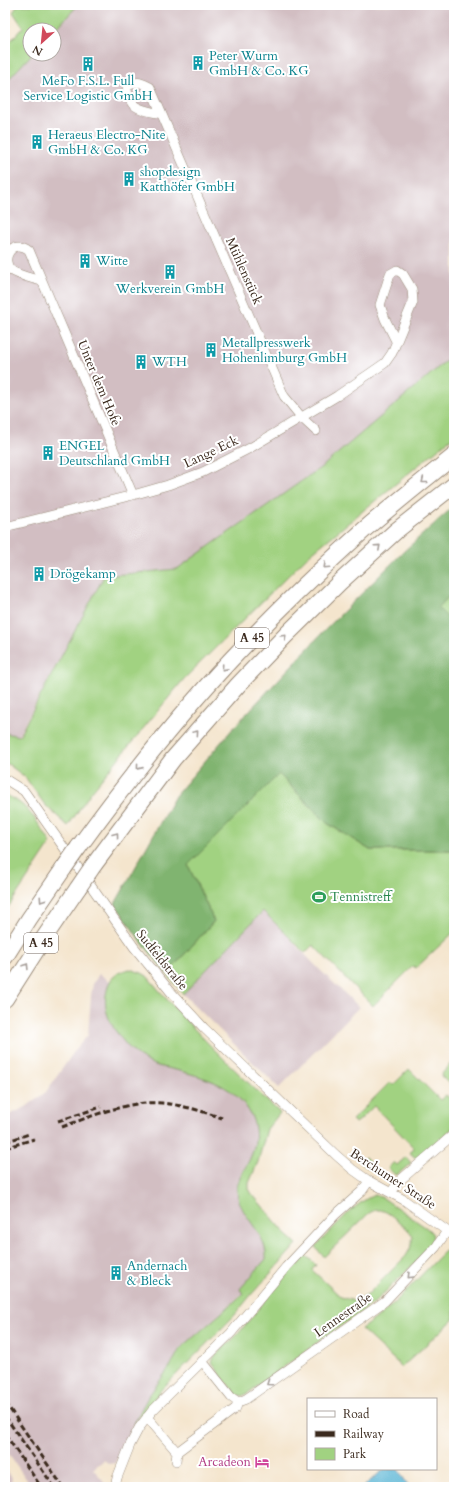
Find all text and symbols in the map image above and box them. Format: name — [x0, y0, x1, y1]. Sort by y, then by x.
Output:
north arrow — [22, 22, 62, 62]
text: N — [30, 41, 45, 59]
place label: Peter Wurm GmbH & Co. KG — [209, 47, 309, 80]
building icon: Peter Wurm GmbH & Co. KG — [190, 55, 206, 71]
building icon: MeFo F.S.L. Full Service Logistic GmbH — [80, 56, 96, 72]
place label: MeFo F.S.L. Full Service Logistic GmbH — [23, 72, 153, 105]
place label: Heraeus Electro-Nite GmbH & Co. KG — [48, 126, 166, 159]
building icon: Heraeus Electro-Nite GmbH & Co. KG — [29, 134, 45, 150]
place label: shopdesign Katthöfer GmbH — [140, 163, 235, 196]
building icon: shopdesign Katthöfer GmbH — [121, 171, 137, 187]
street label: Mühlenstück — [221, 235, 267, 307]
place label: Witte — [95, 252, 128, 270]
building icon: Witte — [77, 253, 93, 269]
building icon: Werkverein GmbH — [162, 264, 178, 280]
place label: Werkverein GmbH — [115, 280, 225, 298]
place label: Metallpresswerk Hohenlimburg GmbH — [222, 334, 347, 367]
street label: Unter dem Hofe — [73, 337, 125, 429]
building icon: Metallpresswerk Hohenlimburg GmbH — [203, 342, 219, 358]
place label: WTH — [151, 353, 187, 371]
building icon: WTH — [133, 354, 149, 370]
street label: Lange Eck — [181, 431, 241, 473]
place label: ENGEL Deutschland GmbH — [59, 437, 170, 470]
building icon: ENGEL Deutschland GmbH — [40, 445, 56, 461]
one-way arrow — [421, 476, 428, 483]
one-way arrow — [374, 545, 381, 552]
one-way arrow — [323, 561, 331, 569]
place label: Drögekamp — [50, 565, 116, 583]
building icon: Drögekamp — [31, 566, 47, 582]
road number: A 45 — [235, 628, 269, 648]
one-way arrow — [279, 634, 287, 642]
one-way arrow — [221, 663, 228, 670]
one-way arrow — [192, 730, 199, 737]
one-way arrow — [137, 762, 144, 769]
one-way arrow — [111, 832, 118, 839]
place label: Tennistreff — [330, 888, 393, 906]
sports icon: Tennistreff — [311, 889, 327, 905]
one-way arrow — [40, 895, 47, 902]
street label: Sudfeldstraße — [132, 926, 192, 994]
road number: A 45 — [24, 933, 58, 953]
one-way arrow — [21, 963, 29, 970]
street label: Berchumer Straße — [346, 1144, 440, 1214]
place label: Andernach & Bleck — [127, 1257, 187, 1290]
building icon: Andernach & Bleck — [108, 1265, 124, 1281]
one-way arrow — [407, 1271, 415, 1279]
street label: Lennestraße — [310, 1288, 376, 1342]
one-way arrow — [266, 1378, 273, 1385]
legend — [307, 1398, 437, 1470]
text: Road — [343, 1406, 370, 1422]
text: Railway — [343, 1426, 385, 1442]
text: Park — [343, 1446, 367, 1462]
place label: Arcadeon — [198, 1453, 252, 1471]
hotel icon: Arcadeon — [254, 1454, 270, 1470]

